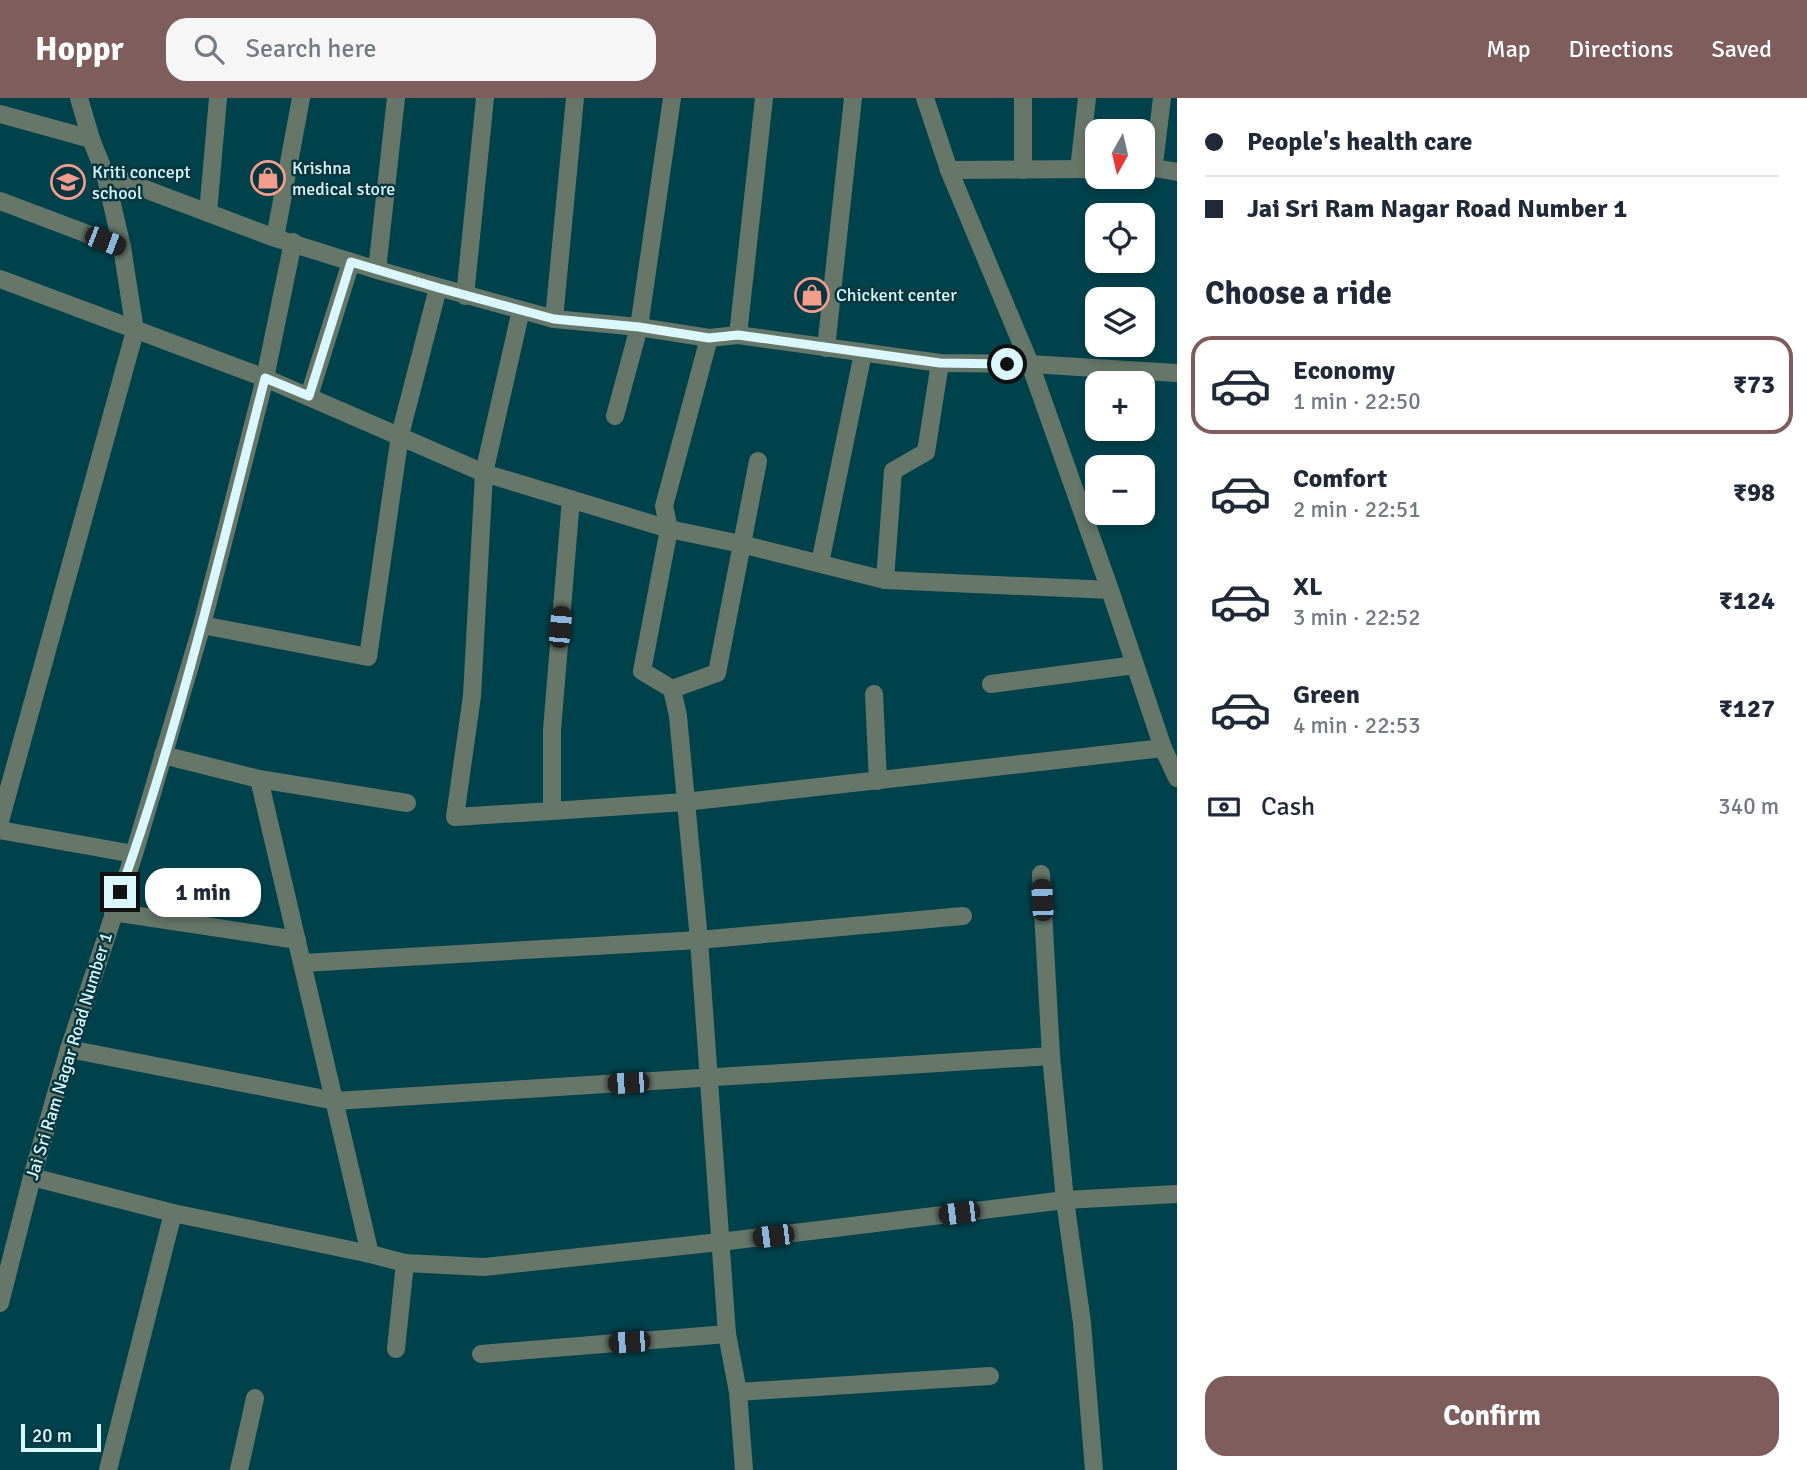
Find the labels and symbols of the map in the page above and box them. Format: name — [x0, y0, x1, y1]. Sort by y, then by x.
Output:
north arrow — [1085, 119, 1155, 189]
place label: Krishna medical store — [292, 157, 395, 200]
shop icon: Krishna medical store — [249, 159, 287, 197]
place label: Kriti concept school — [92, 161, 191, 204]
school or university icon: Kriti concept school — [49, 163, 87, 201]
car — [82, 224, 129, 258]
shop icon: Chickent center — [793, 276, 831, 314]
place label: Chickent center — [836, 284, 957, 306]
route start — [991, 348, 1023, 380]
car — [548, 605, 573, 649]
callout: 1 min — [144, 868, 260, 916]
route end — [104, 876, 136, 908]
car — [1031, 878, 1054, 922]
street label: Jai Sri Ram Nagar Road Number 1 — [21, 930, 117, 1182]
car — [607, 1071, 650, 1095]
car — [937, 1200, 982, 1226]
car — [751, 1223, 796, 1249]
car — [608, 1330, 651, 1354]
scale bar — [21, 1421, 102, 1453]

